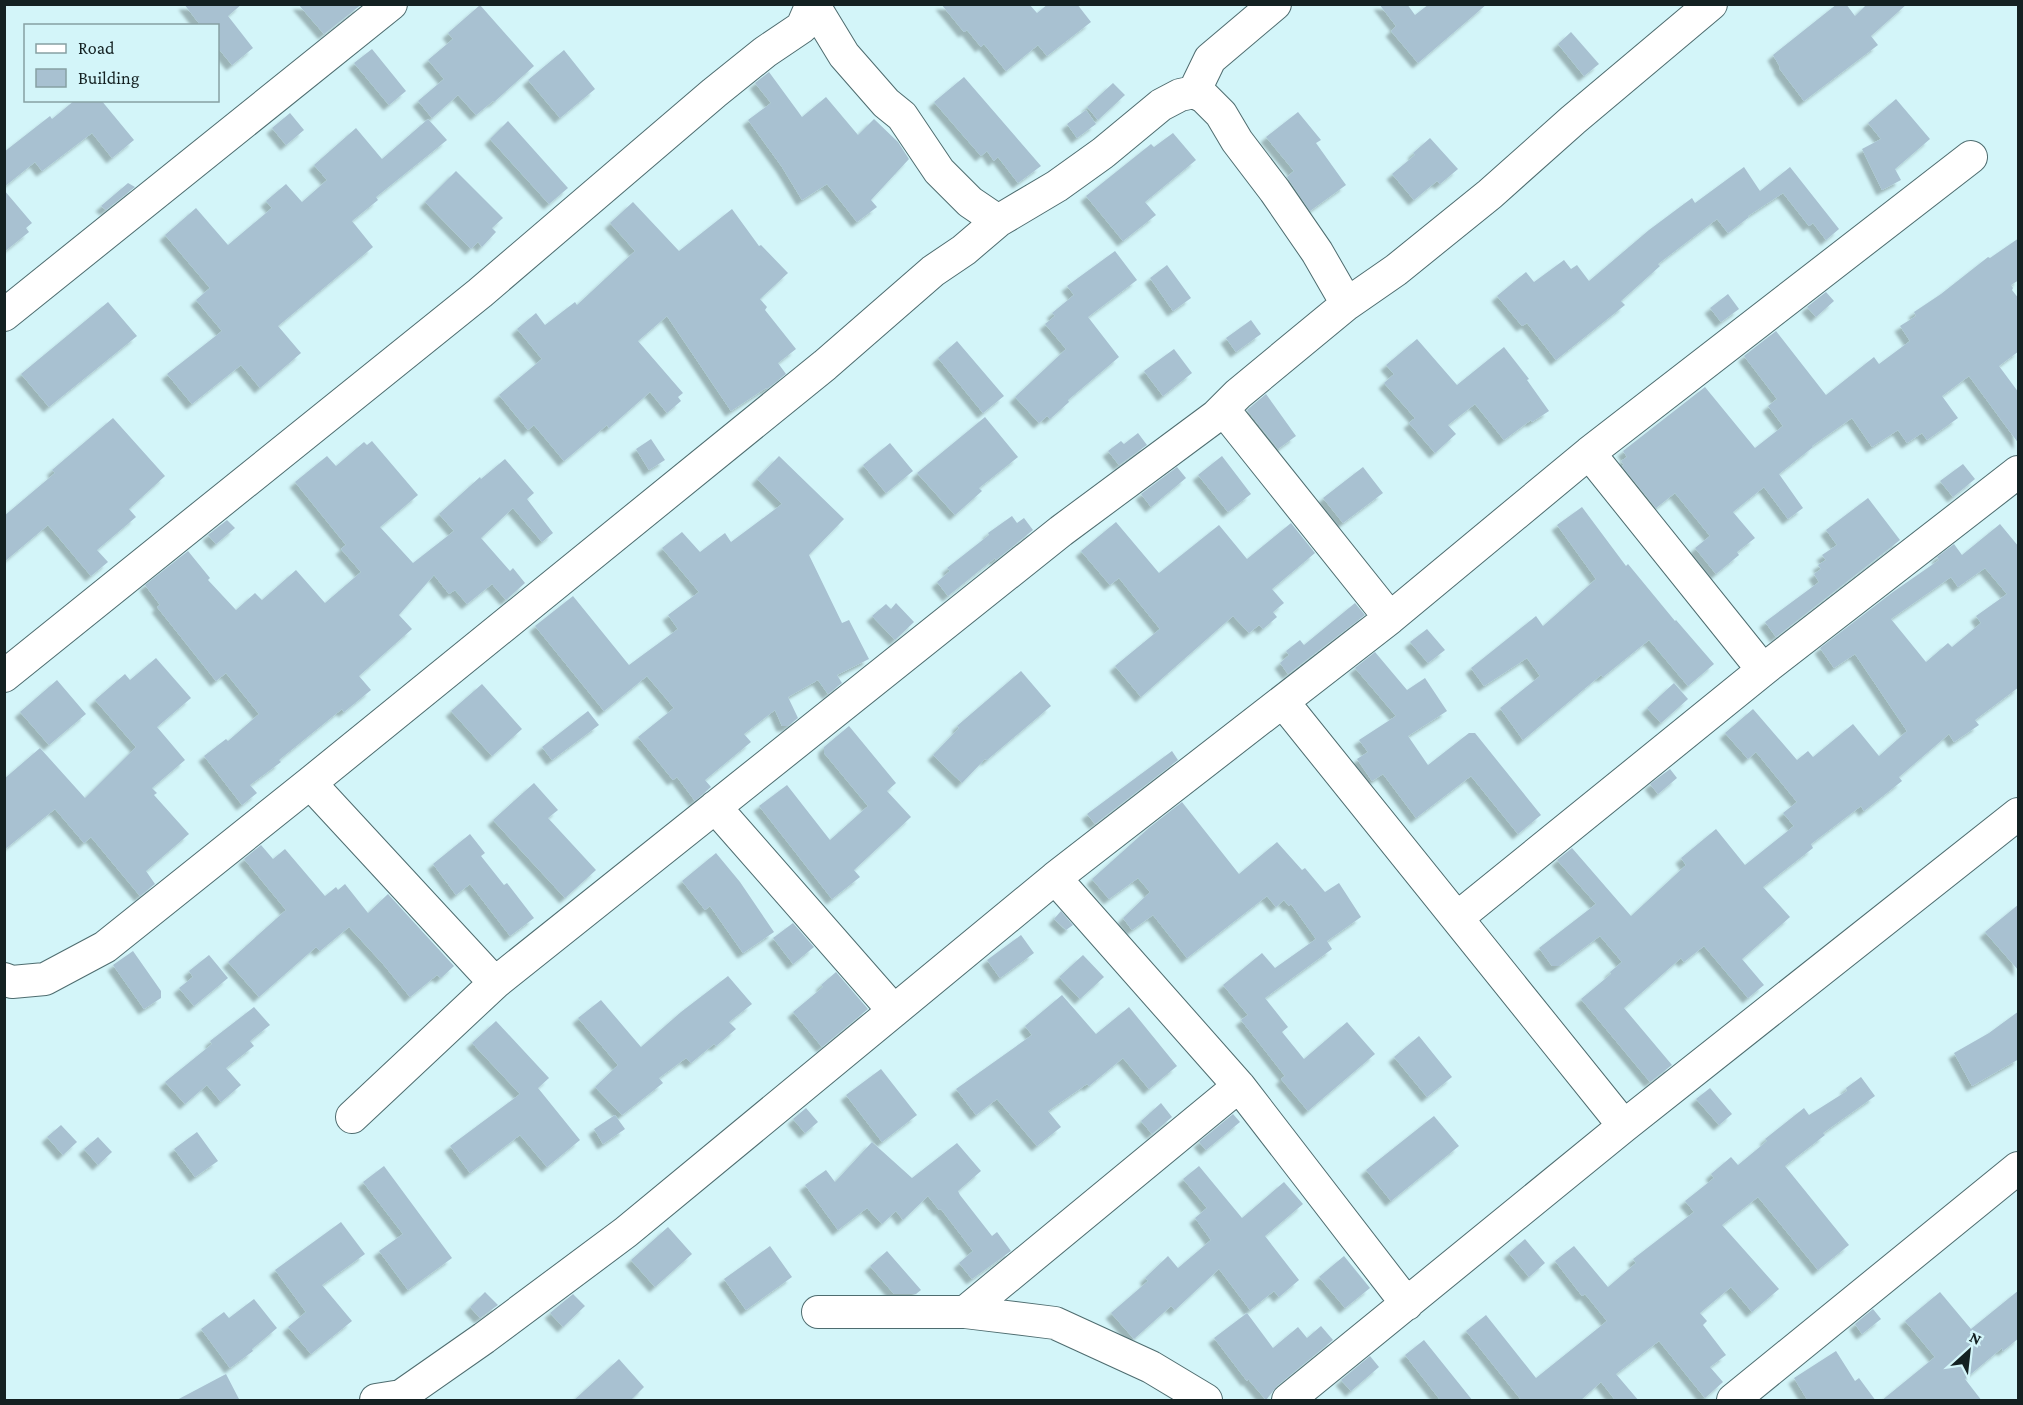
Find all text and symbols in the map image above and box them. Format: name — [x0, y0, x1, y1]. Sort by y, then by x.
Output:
legend — [24, 24, 219, 102]
text: Road — [78, 38, 115, 58]
text: Building — [78, 68, 140, 88]
north arrow — [1939, 1321, 1999, 1381]
text: N — [1967, 1328, 1984, 1348]

